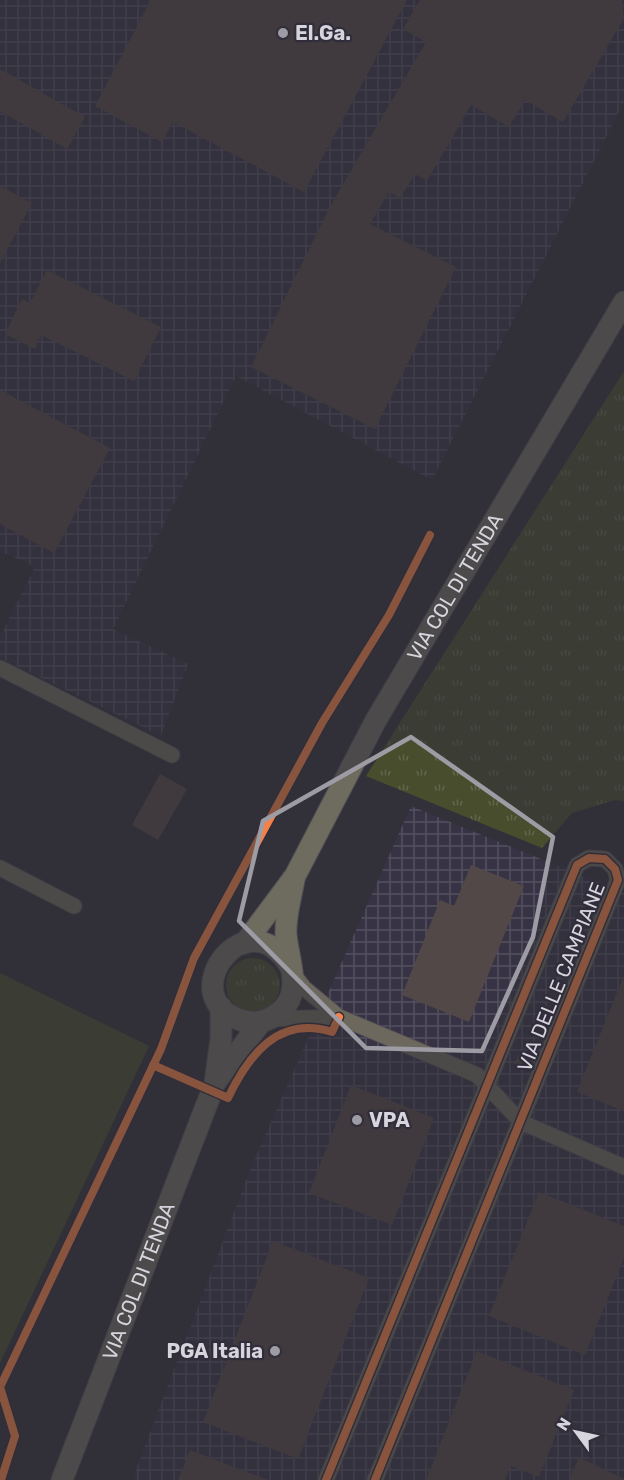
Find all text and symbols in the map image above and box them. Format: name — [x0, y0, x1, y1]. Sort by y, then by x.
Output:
place label: El.Ga. — [295, 21, 351, 45]
marker: El.Ga. — [276, 26, 290, 40]
street label: VIA COL DI TENDA — [402, 509, 508, 665]
street label: VIA DELLE CAMPIANE — [512, 879, 610, 1075]
place label: VPA — [369, 1108, 410, 1132]
marker: VPA — [350, 1113, 364, 1127]
street label: VIA COL DI TENDA — [97, 1199, 180, 1364]
place label: PGA Italia — [166, 1339, 263, 1363]
marker: PGA Italia — [268, 1344, 282, 1358]
north arrow — [546, 1402, 606, 1462]
text: N — [553, 1414, 575, 1434]

